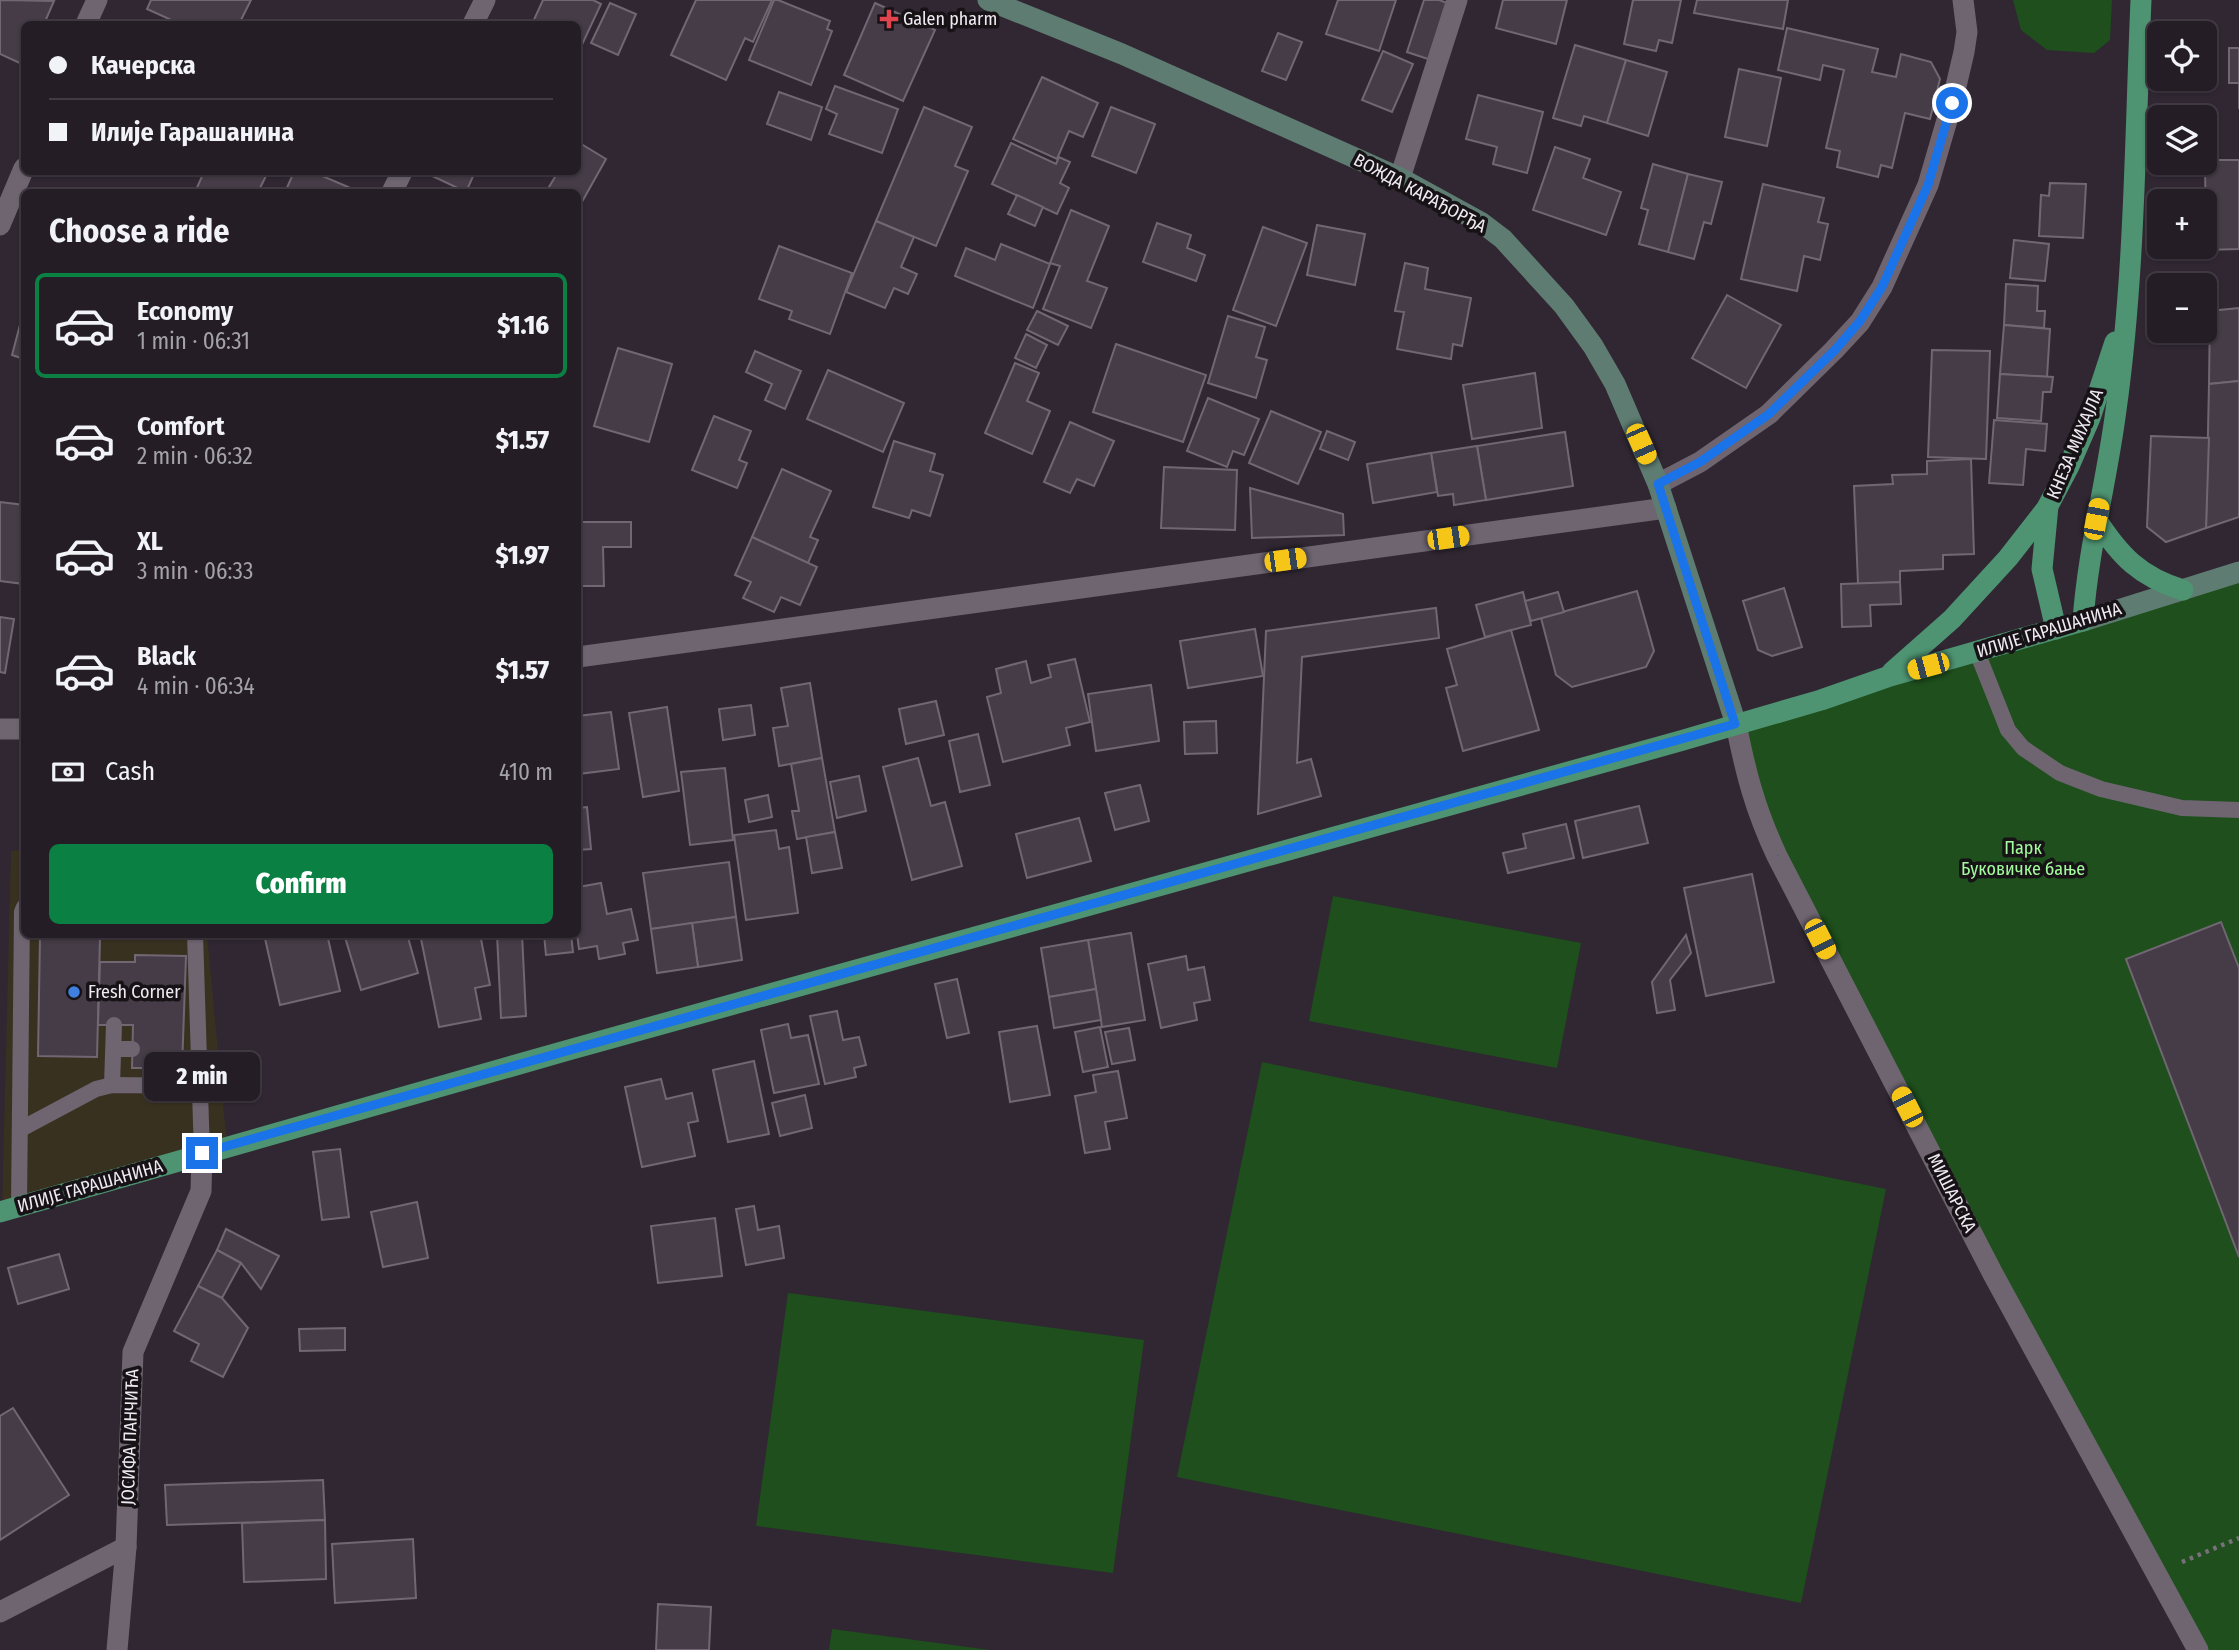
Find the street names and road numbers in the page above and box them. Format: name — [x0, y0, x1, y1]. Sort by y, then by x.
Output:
street label: ВОЖДА КАРАЂОРЂА — [1350, 149, 1491, 237]
street label: КНЕЗА МИХАЈЛА — [2042, 385, 2108, 503]
street label: ИЛИЈЕ ГАРАШАНИНА — [1974, 597, 2125, 662]
street label: МИШАРСКА — [1923, 1150, 1981, 1237]
street label: ИЛИЈЕ ГАРАШАНИНА — [15, 1155, 166, 1217]
street label: ЈОСИФА ПАНЧИЋА — [117, 1368, 143, 1505]

